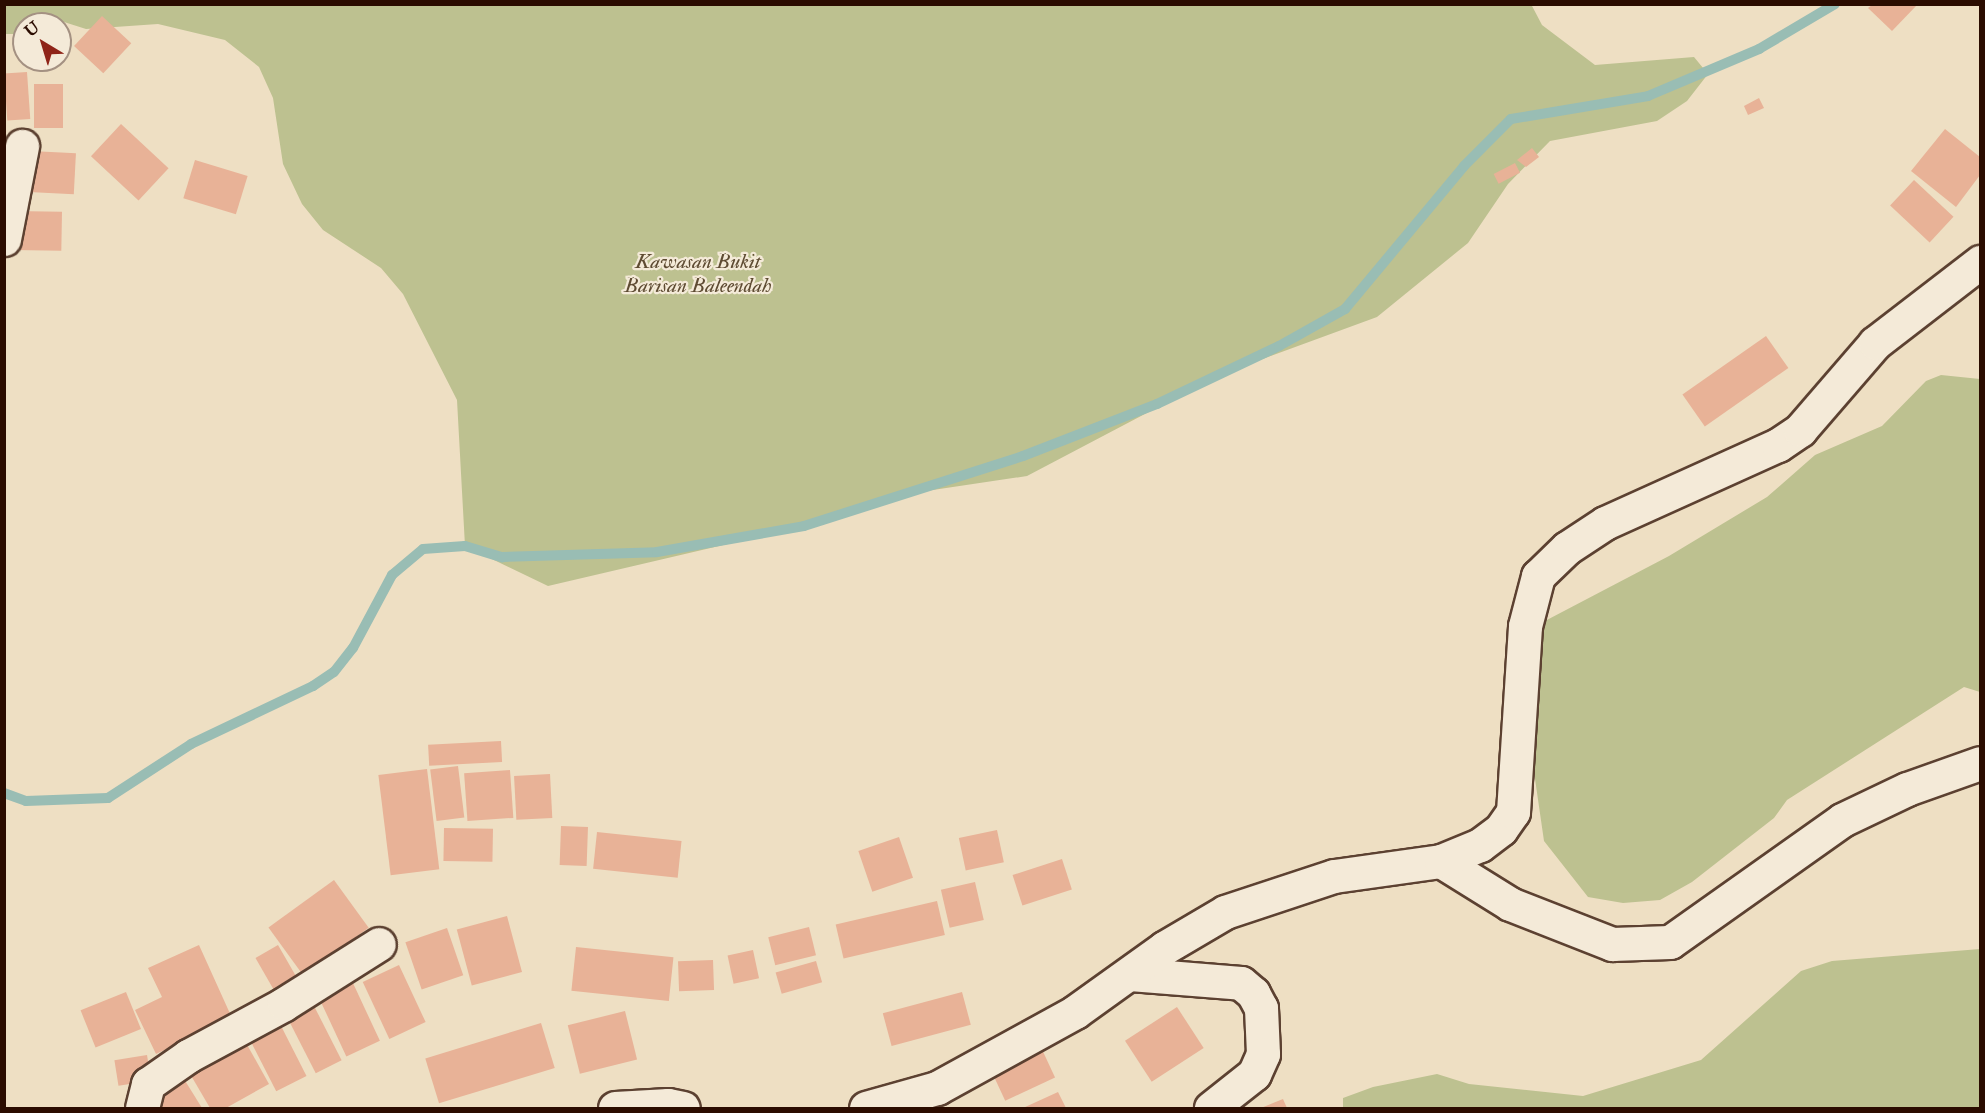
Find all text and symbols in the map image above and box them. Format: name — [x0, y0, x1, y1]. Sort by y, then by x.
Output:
north arrow — [12, 12, 72, 72]
text: U — [21, 17, 44, 41]
park label: Kawasan Bukit Barisan Baleendah — [624, 249, 772, 299]

